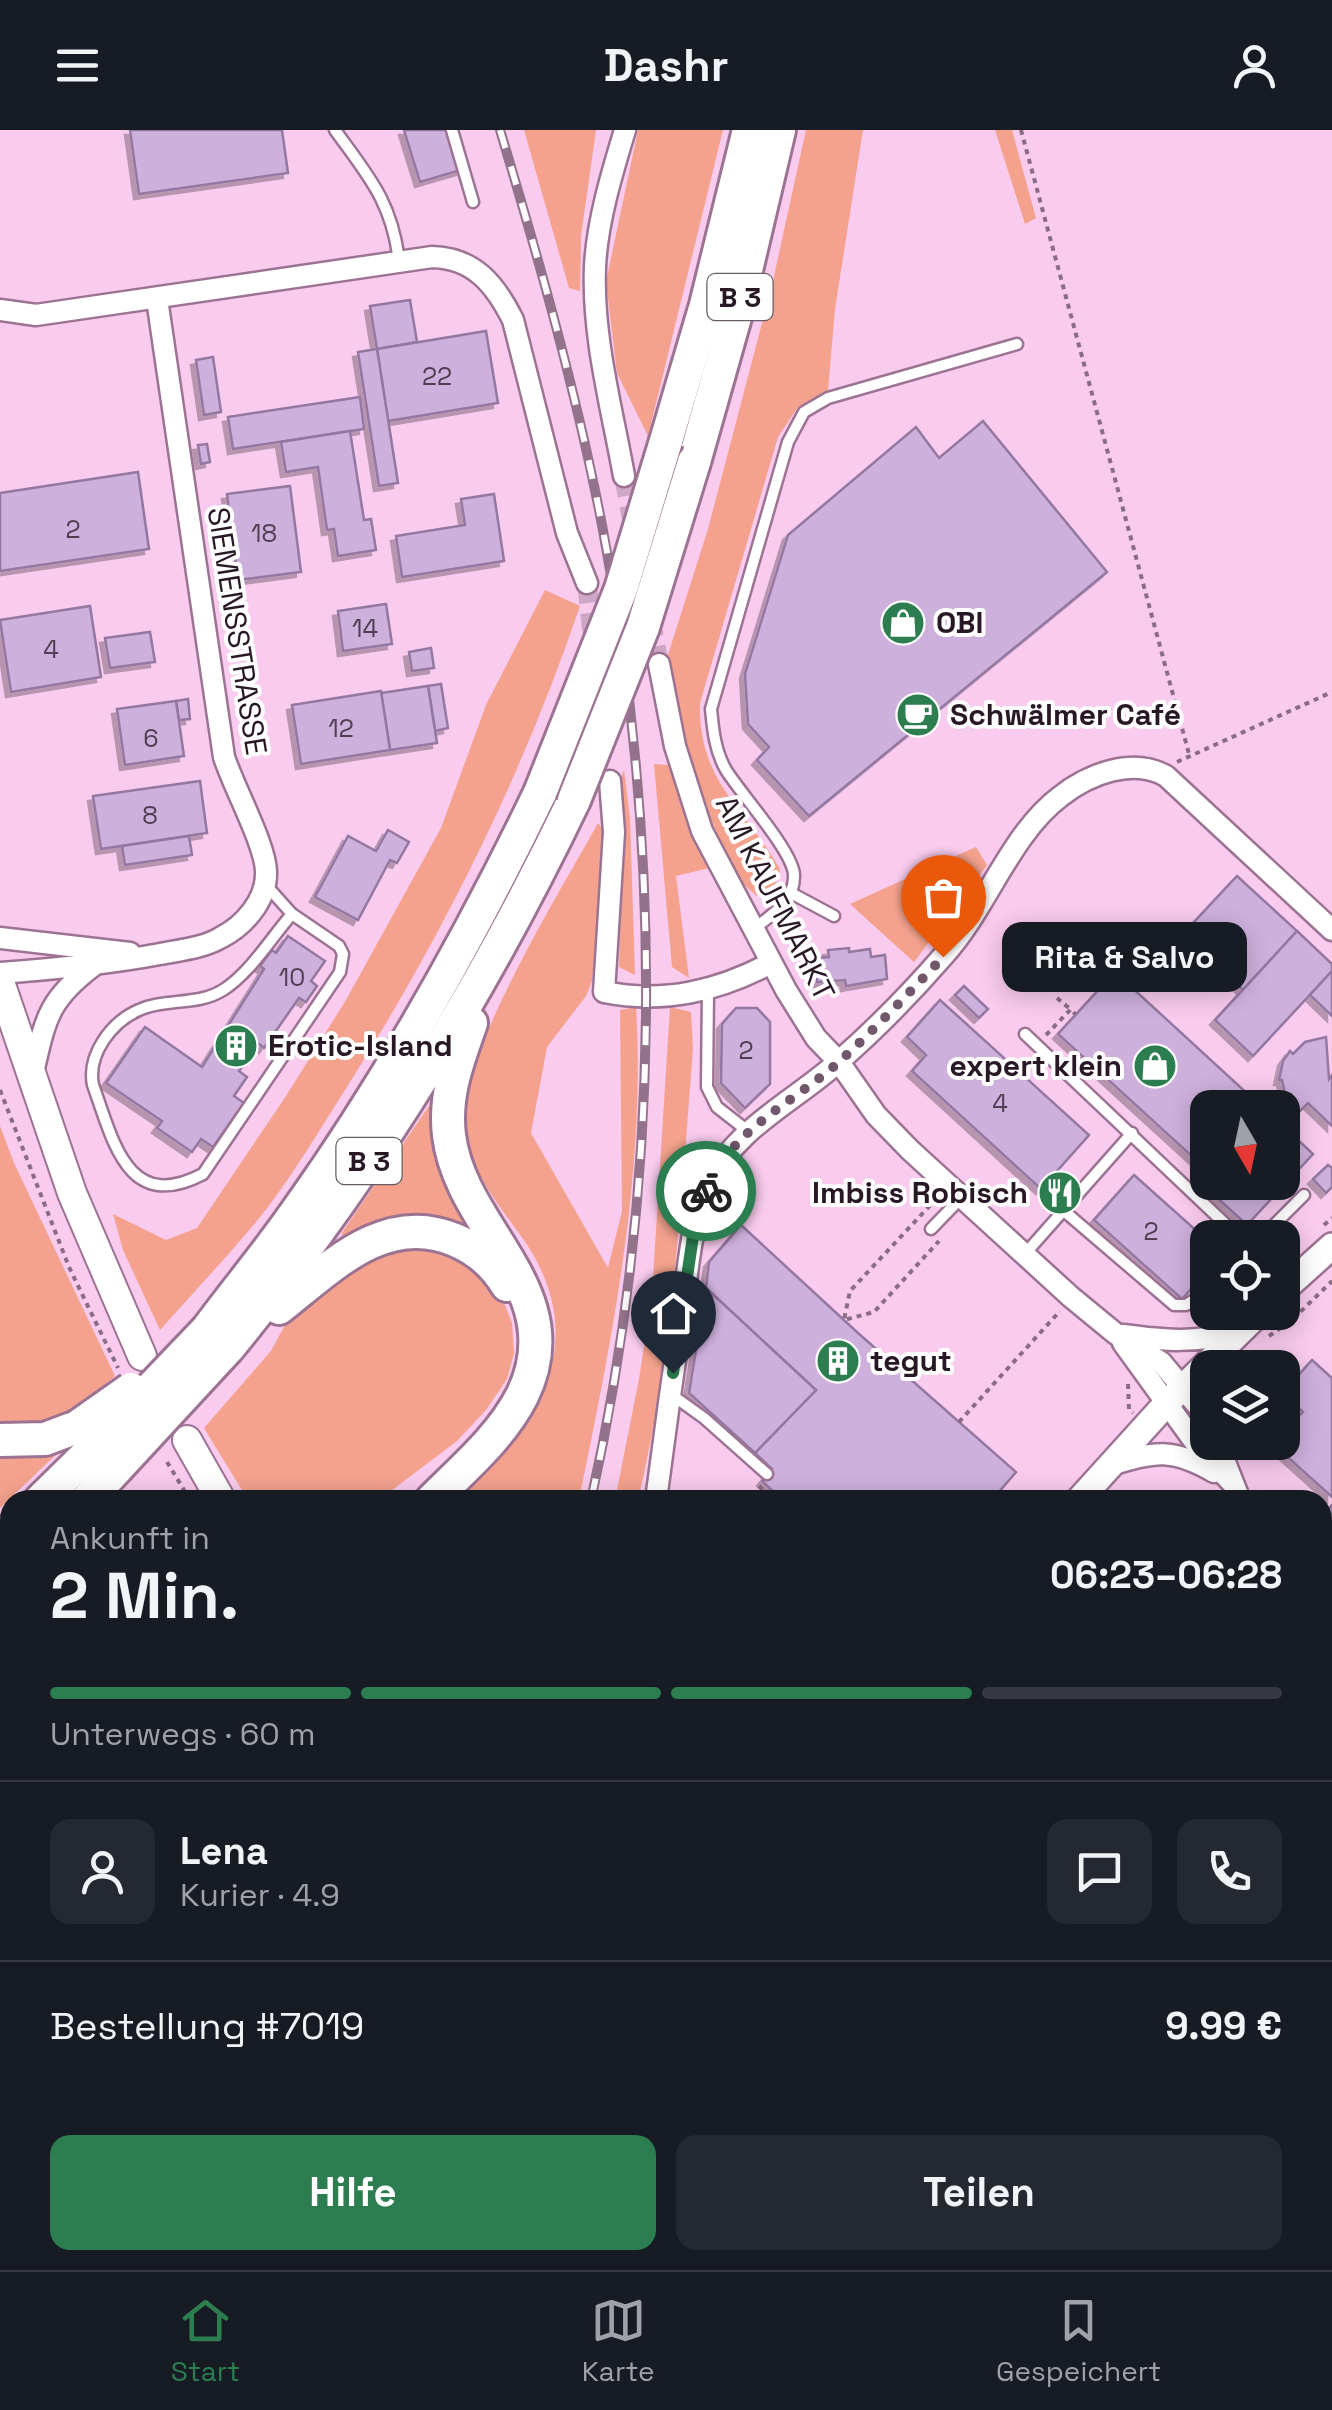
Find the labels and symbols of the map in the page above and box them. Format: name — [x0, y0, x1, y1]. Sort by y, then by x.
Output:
road number: B 3 — [708, 274, 772, 320]
house number: 22 — [422, 360, 452, 392]
street label: SIEMENSSTRASSE — [199, 504, 276, 758]
house number: 2 — [65, 513, 81, 545]
house number: 18 — [251, 517, 277, 549]
shop icon: OBI — [880, 600, 926, 646]
place label: OBI — [936, 603, 983, 642]
house number: 14 — [352, 612, 378, 644]
house number: 4 — [43, 633, 59, 665]
cafe icon: Schwälmer Café — [895, 692, 941, 738]
place label: Schwälmer Café — [950, 695, 1181, 734]
house number: 12 — [328, 712, 354, 744]
house number: 6 — [143, 722, 159, 754]
street label: AM KAUFMARKT — [707, 789, 844, 1007]
house number: 8 — [142, 799, 158, 831]
pin — [901, 855, 986, 958]
callout: Rita & Salvo — [1003, 922, 1248, 992]
house number: 10 — [279, 961, 305, 993]
building icon: Erotic-Island — [213, 1023, 259, 1069]
place label: Erotic-Island — [268, 1026, 453, 1065]
house number: 2 — [738, 1034, 754, 1066]
shop icon: expert klein — [1132, 1043, 1178, 1089]
place label: expert klein — [950, 1046, 1122, 1085]
house number: 4 — [992, 1087, 1008, 1119]
north arrow — [1190, 1090, 1300, 1200]
road number: B 3 — [336, 1138, 402, 1184]
courier — [656, 1141, 756, 1241]
restaurant icon: Imbiss Robisch — [1037, 1170, 1083, 1216]
place label: Imbiss Robisch — [812, 1173, 1028, 1212]
house number: 2 — [1143, 1215, 1159, 1247]
pin — [631, 1271, 716, 1374]
building icon: tegut — [815, 1338, 861, 1384]
place label: tegut — [870, 1341, 952, 1380]

